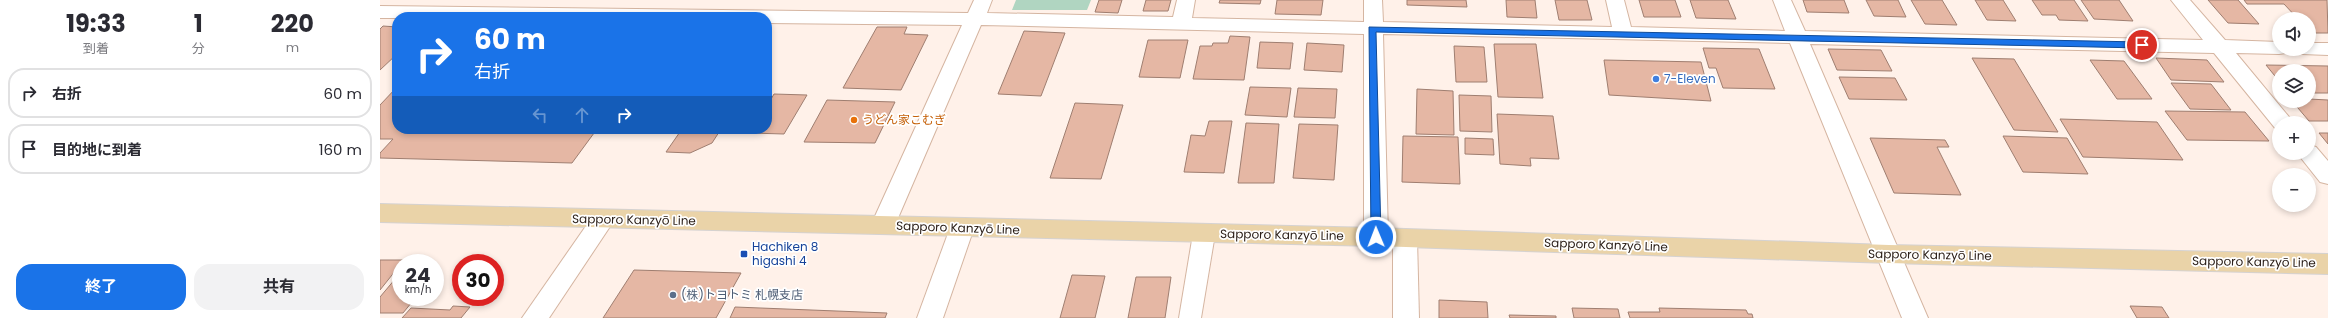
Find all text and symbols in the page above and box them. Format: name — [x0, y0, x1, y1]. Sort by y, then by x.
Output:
text: 19:33 — [66, 7, 126, 40]
text: 1 — [194, 7, 203, 40]
text: 220 — [271, 7, 314, 40]
map controls — [2272, 12, 2316, 212]
button: sound — [2272, 12, 2316, 56]
text: 60 m — [474, 20, 546, 59]
icon: right — [408, 28, 460, 80]
pin — [2125, 28, 2159, 62]
icon: arrive — [2131, 34, 2153, 56]
text: m — [286, 38, 299, 57]
text: 到着 — [83, 39, 109, 58]
text: 分 — [192, 39, 205, 58]
text: 右折 — [474, 59, 510, 84]
button: layers — [2272, 64, 2316, 108]
place label: 7-Eleven — [1664, 70, 1716, 87]
marker: 7-Eleven — [1651, 74, 1661, 84]
icon: right — [18, 82, 40, 104]
text: 右折 — [52, 83, 82, 104]
text: 60 m — [324, 83, 362, 104]
icon: left — [529, 104, 551, 126]
icon: ahead — [571, 104, 593, 126]
icon: right — [613, 104, 635, 126]
place label: うどん家こむぎ — [862, 111, 946, 128]
marker: うどん家こむぎ — [849, 115, 859, 125]
button: + — [2272, 116, 2316, 160]
icon: arrive — [18, 138, 40, 160]
text: 目的地に到着 — [52, 139, 142, 160]
text: 160 m — [319, 139, 362, 160]
button: − — [2272, 168, 2316, 212]
street label: Sapporo Kanzyō Line — [572, 210, 696, 229]
position arrow — [1355, 216, 1397, 258]
street label: Sapporo Kanzyō Line — [896, 217, 1020, 238]
street label: Sapporo Kanzyō Line — [1220, 225, 1344, 244]
street label: Sapporo Kanzyō Line — [1544, 234, 1668, 255]
place label: Hachiken 8 higashi 4 — [752, 238, 818, 269]
street label: Sapporo Kanzyō Line — [1868, 245, 1992, 264]
marker: Hachiken 8 higashi 4 — [739, 249, 749, 259]
street label: Sapporo Kanzyō Line — [2192, 252, 2316, 271]
speed limit sign: 30 — [452, 254, 504, 306]
text: 24 — [406, 261, 430, 289]
button: 終了 — [16, 264, 186, 310]
button: 共有 — [194, 264, 364, 310]
text: km/h — [405, 282, 431, 297]
place label: (株)トヨトミ 札幌支店 — [681, 286, 803, 303]
marker: (株)トヨトミ 札幌支店 — [668, 290, 678, 300]

